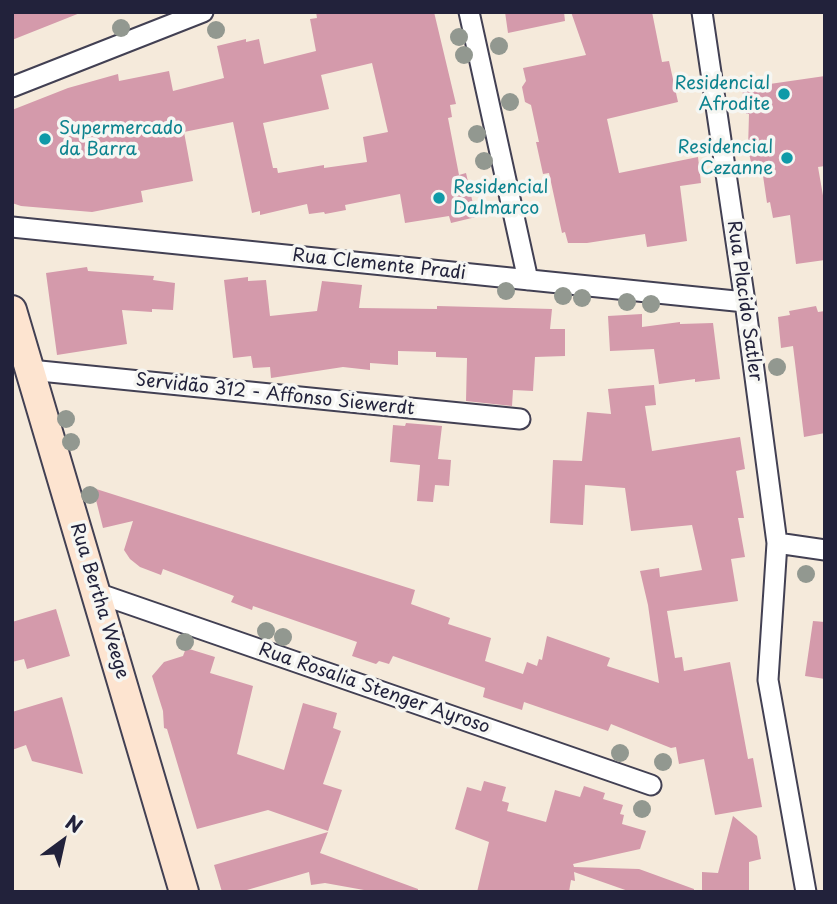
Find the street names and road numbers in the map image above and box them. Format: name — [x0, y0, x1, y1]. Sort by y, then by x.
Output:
street label: Rua Placido Satler — [722, 219, 766, 383]
street label: Rua Clemente Pradi — [291, 245, 467, 285]
street label: Servidão 312 - Affonso Siewerdt — [135, 370, 415, 420]
street label: Rua Bertha Weege — [65, 520, 133, 682]
street label: Rua Rosalia Stenger Ayroso — [256, 639, 492, 739]

